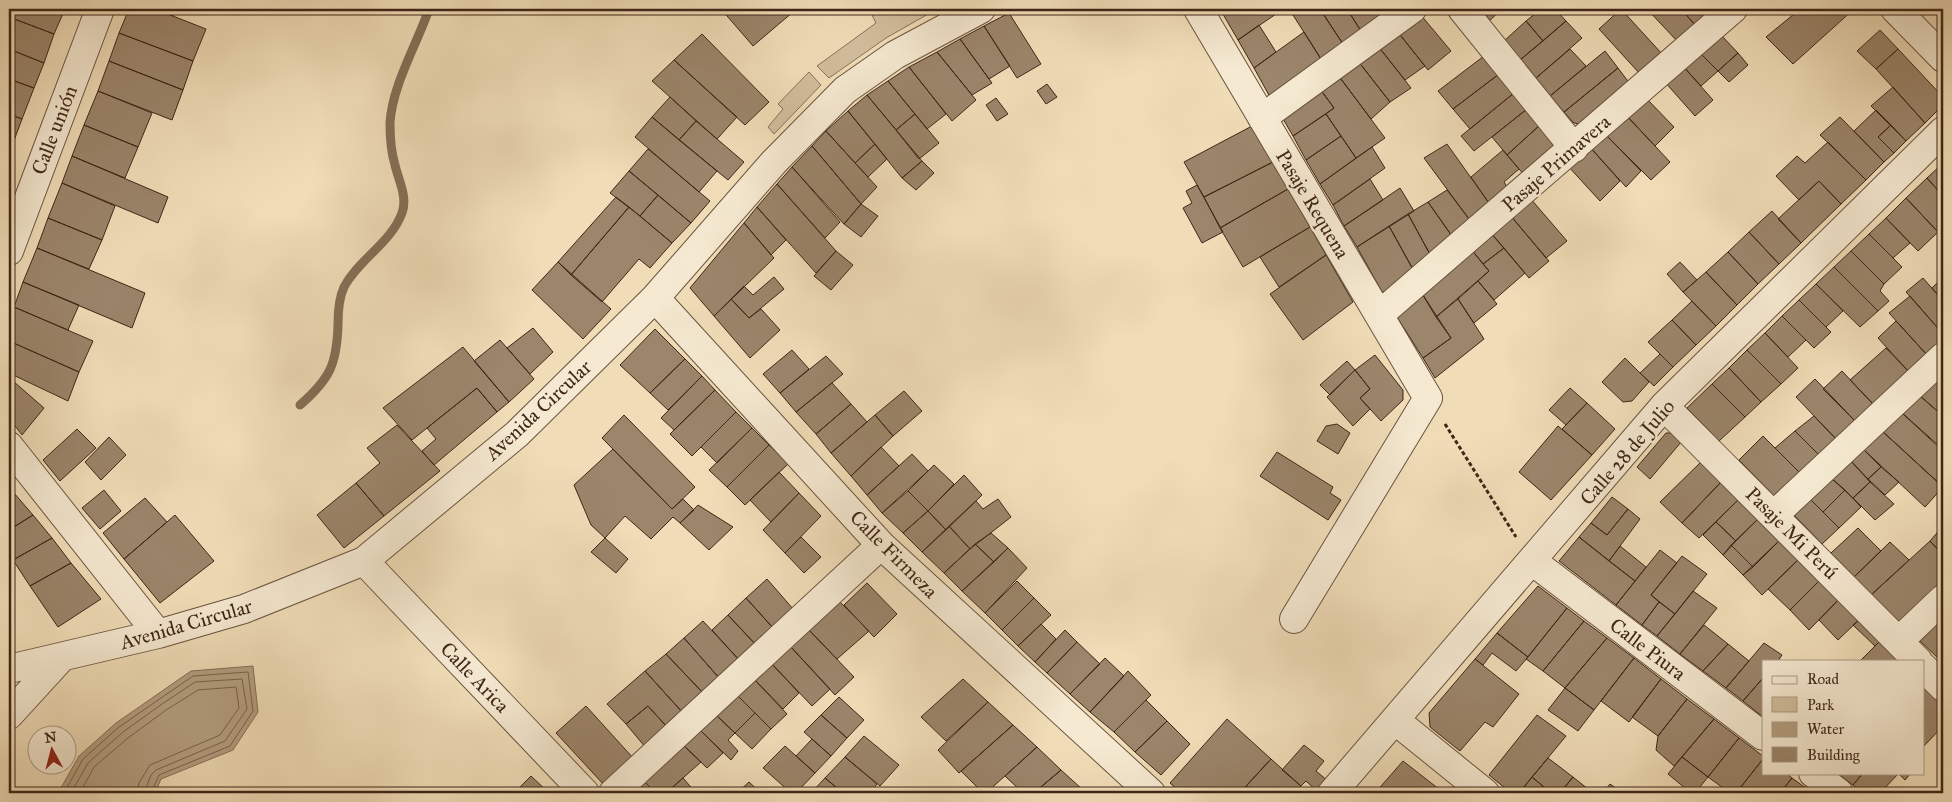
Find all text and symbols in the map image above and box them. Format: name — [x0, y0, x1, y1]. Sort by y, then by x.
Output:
street label: Calle unión — [26, 82, 82, 178]
street label: Pasaje Primavera — [1497, 109, 1616, 217]
street label: Pasaje Requena — [1270, 145, 1355, 264]
street label: Avenida Circular — [479, 354, 596, 466]
street label: Calle 28 de Julio — [1575, 394, 1680, 510]
street label: Pasaje Mi Perú — [1741, 482, 1843, 584]
street label: Calle Firmeza — [845, 505, 943, 603]
street label: Avenida Circular — [116, 594, 255, 655]
street label: Calle Piura — [1605, 613, 1691, 686]
street label: Calle Arica — [436, 637, 515, 718]
legend — [1762, 660, 1924, 774]
text: Road — [1807, 670, 1839, 688]
text: Park — [1807, 696, 1834, 714]
text: Water — [1807, 720, 1844, 738]
north arrow — [28, 724, 78, 774]
text: N — [44, 728, 58, 747]
text: Building — [1807, 746, 1861, 764]

